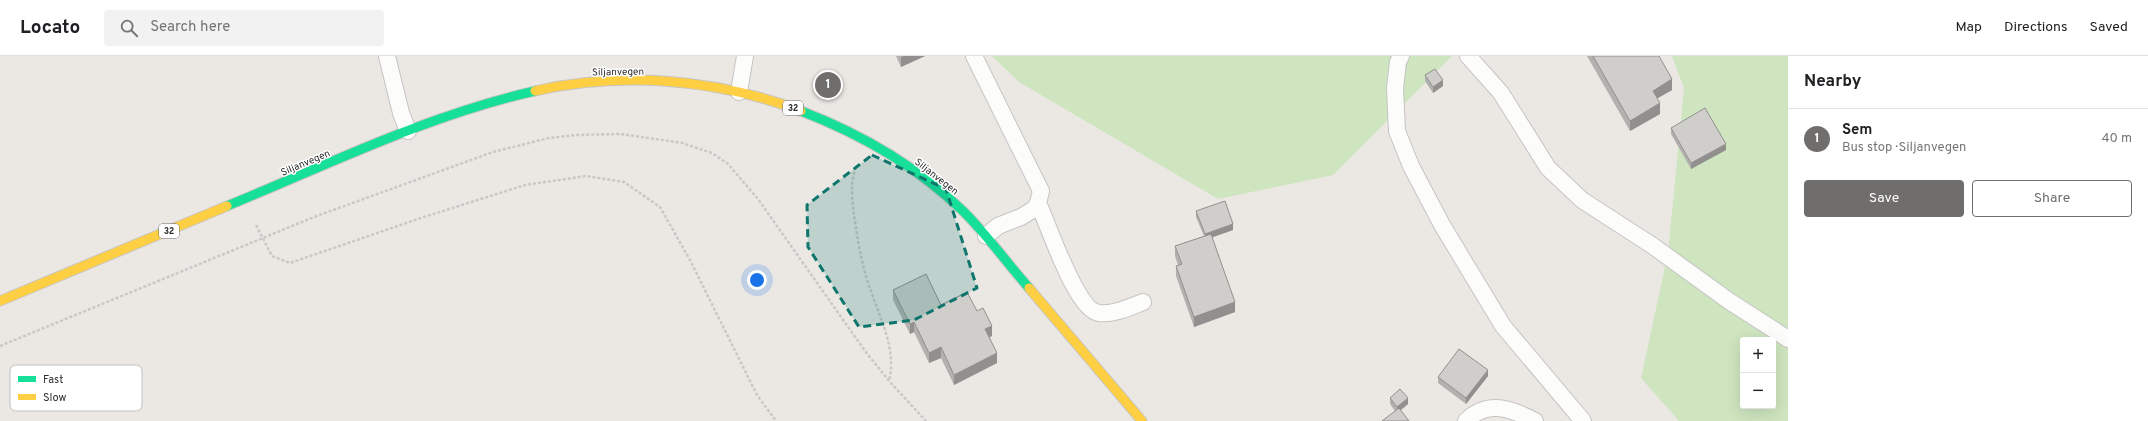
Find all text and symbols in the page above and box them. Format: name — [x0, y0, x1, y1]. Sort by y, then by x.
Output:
search box — [104, 10, 384, 46]
text: Locato — [20, 16, 80, 40]
icon: search — [118, 17, 140, 39]
text: Search here — [150, 18, 230, 37]
text: Map — [1956, 19, 1982, 36]
text: Directions — [2004, 19, 2068, 36]
text: Saved — [2090, 19, 2128, 36]
street label: Siljanvegen — [592, 66, 644, 79]
pin: 1 — [815, 70, 841, 100]
text: Nearby — [1804, 71, 1861, 93]
road number: 32 — [783, 101, 803, 115]
text: Sem — [1842, 121, 1872, 140]
text: 1 — [1814, 131, 1820, 147]
text: 40 m — [2102, 131, 2132, 147]
text: Bus stop · Siljanvegen — [1842, 140, 1966, 156]
street label: Siljanvegen — [279, 147, 332, 180]
street label: Siljanvegen — [911, 156, 961, 198]
button: Save — [1804, 180, 1964, 217]
button: Share — [1972, 180, 2132, 217]
road number: 32 — [159, 224, 179, 238]
your location — [747, 270, 767, 290]
map controls — [1740, 337, 1776, 409]
button: + — [1740, 337, 1776, 373]
legend — [10, 365, 142, 411]
text: Fast — [43, 373, 63, 387]
button: − — [1740, 373, 1776, 409]
text: Slow — [43, 391, 66, 405]

